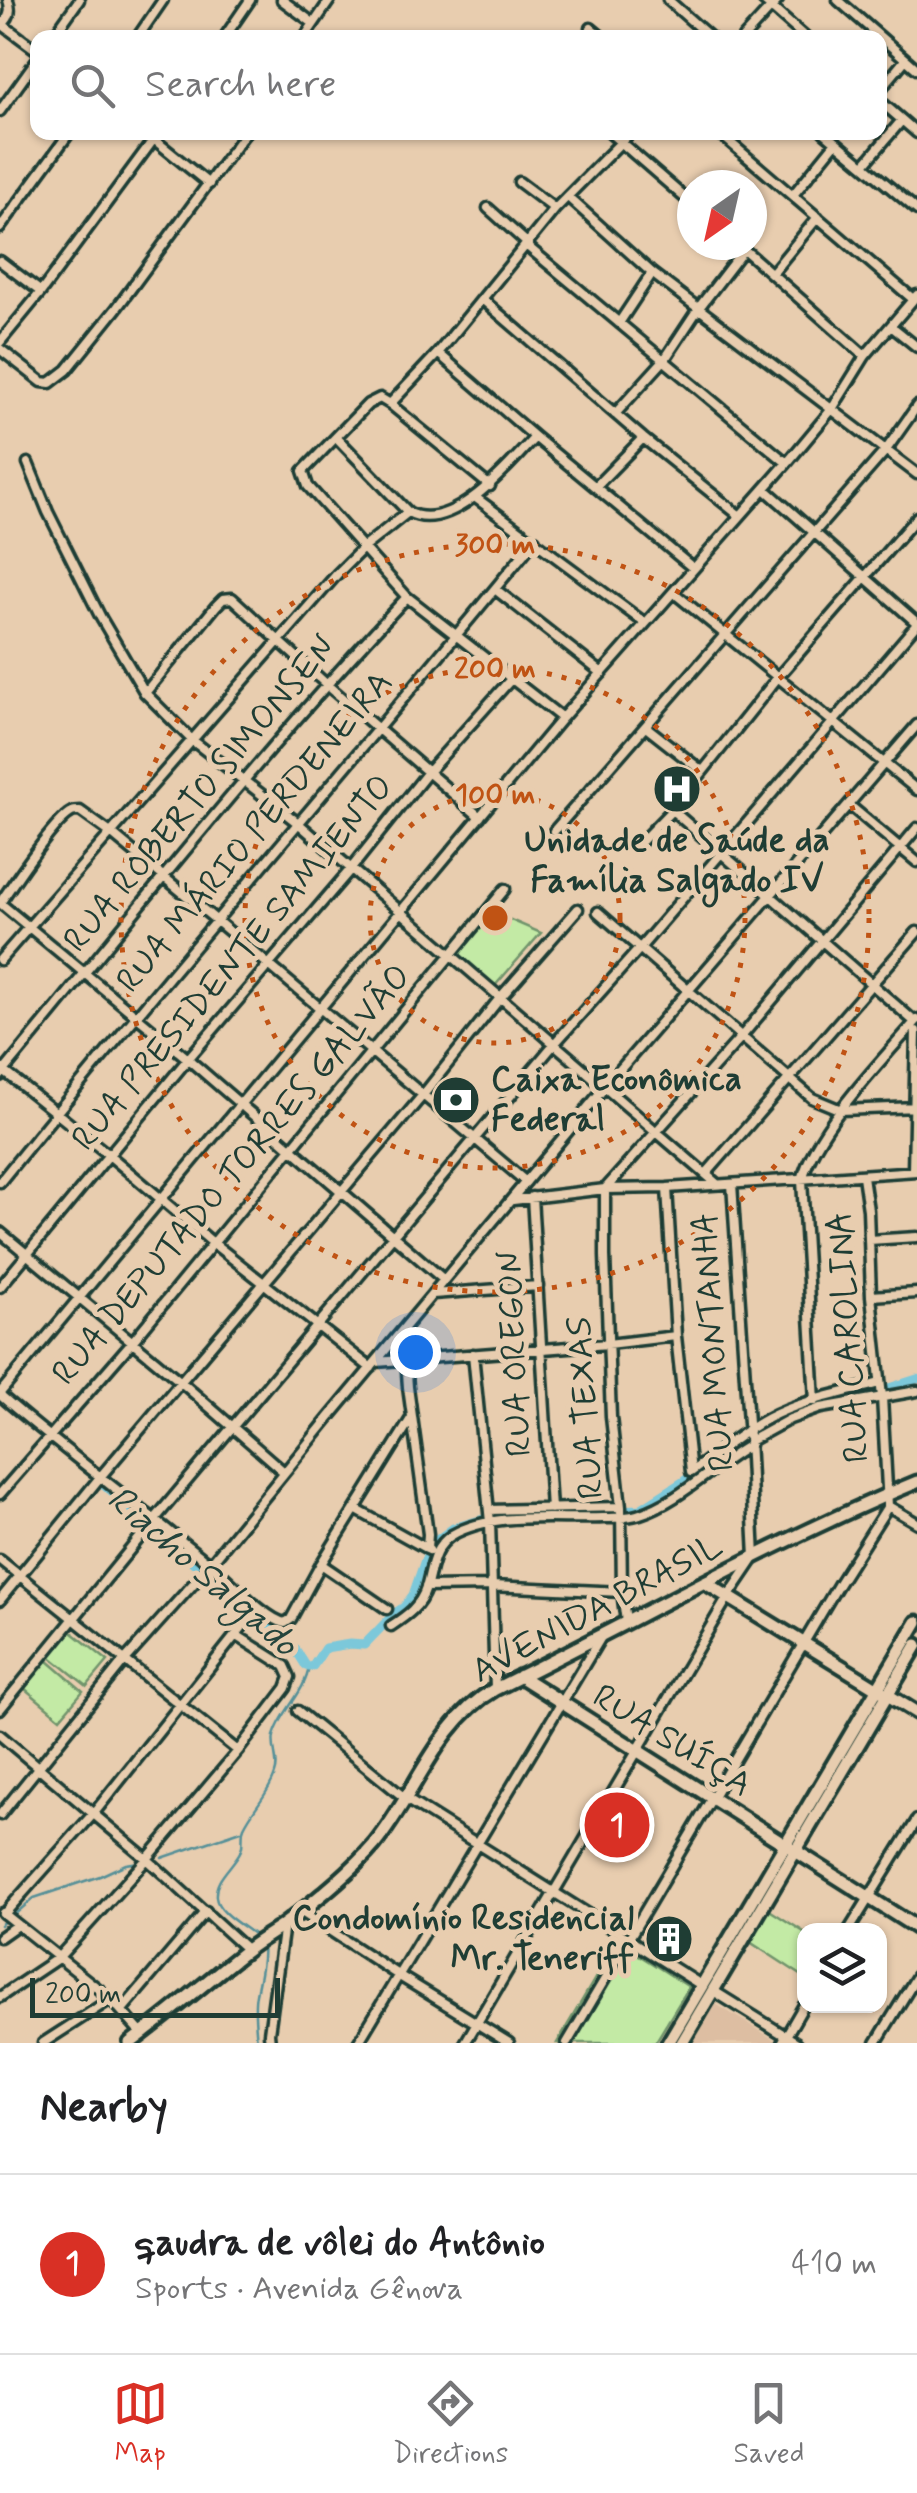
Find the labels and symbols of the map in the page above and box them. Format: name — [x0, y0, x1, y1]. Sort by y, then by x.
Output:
north arrow — [677, 170, 767, 260]
text: 300 m — [455, 526, 535, 565]
street label: RUA ROBERTO SIMONSEN — [54, 626, 346, 962]
text: 200 m — [454, 650, 536, 689]
street label: RUA MÁRIO PERDENEIRA — [106, 661, 404, 1003]
hospital icon: Unidade de Saúde da Família Salgado IV — [651, 763, 703, 815]
street label: RUA PRESIDENTE SAMIENTO — [62, 765, 404, 1161]
text: 100 m — [455, 776, 535, 815]
place label: Unidade de Saúde da Família Salgado IV — [524, 818, 830, 908]
centre of rings — [477, 900, 513, 936]
street label: RUA DEPUTADO TORRES GALVÃO — [42, 955, 422, 1395]
place label: Caixa Econômica Federal — [491, 1057, 742, 1143]
bank icon: Caixa Econômica Federal — [430, 1074, 482, 1126]
street label: RUA CAROLINA — [817, 1210, 881, 1464]
street label: RUA MONTANHA — [682, 1211, 746, 1473]
street label: RUA OREGON — [487, 1250, 543, 1458]
street label: RUA TEXAS — [557, 1315, 615, 1501]
your location — [390, 1327, 441, 1378]
water label: Riacho Salgado — [93, 1475, 309, 1673]
street label: AVENIDA BRASIL — [464, 1523, 731, 1694]
street label: RUA SUÍÇA — [584, 1674, 760, 1808]
pin: 1 — [584, 1788, 650, 1862]
place label: Condomínio Residencial Mr. Teneriff — [293, 1896, 635, 1982]
building icon: Condomínio Residencial Mr. Teneriff — [643, 1913, 695, 1965]
scale bar — [30, 1973, 280, 2018]

